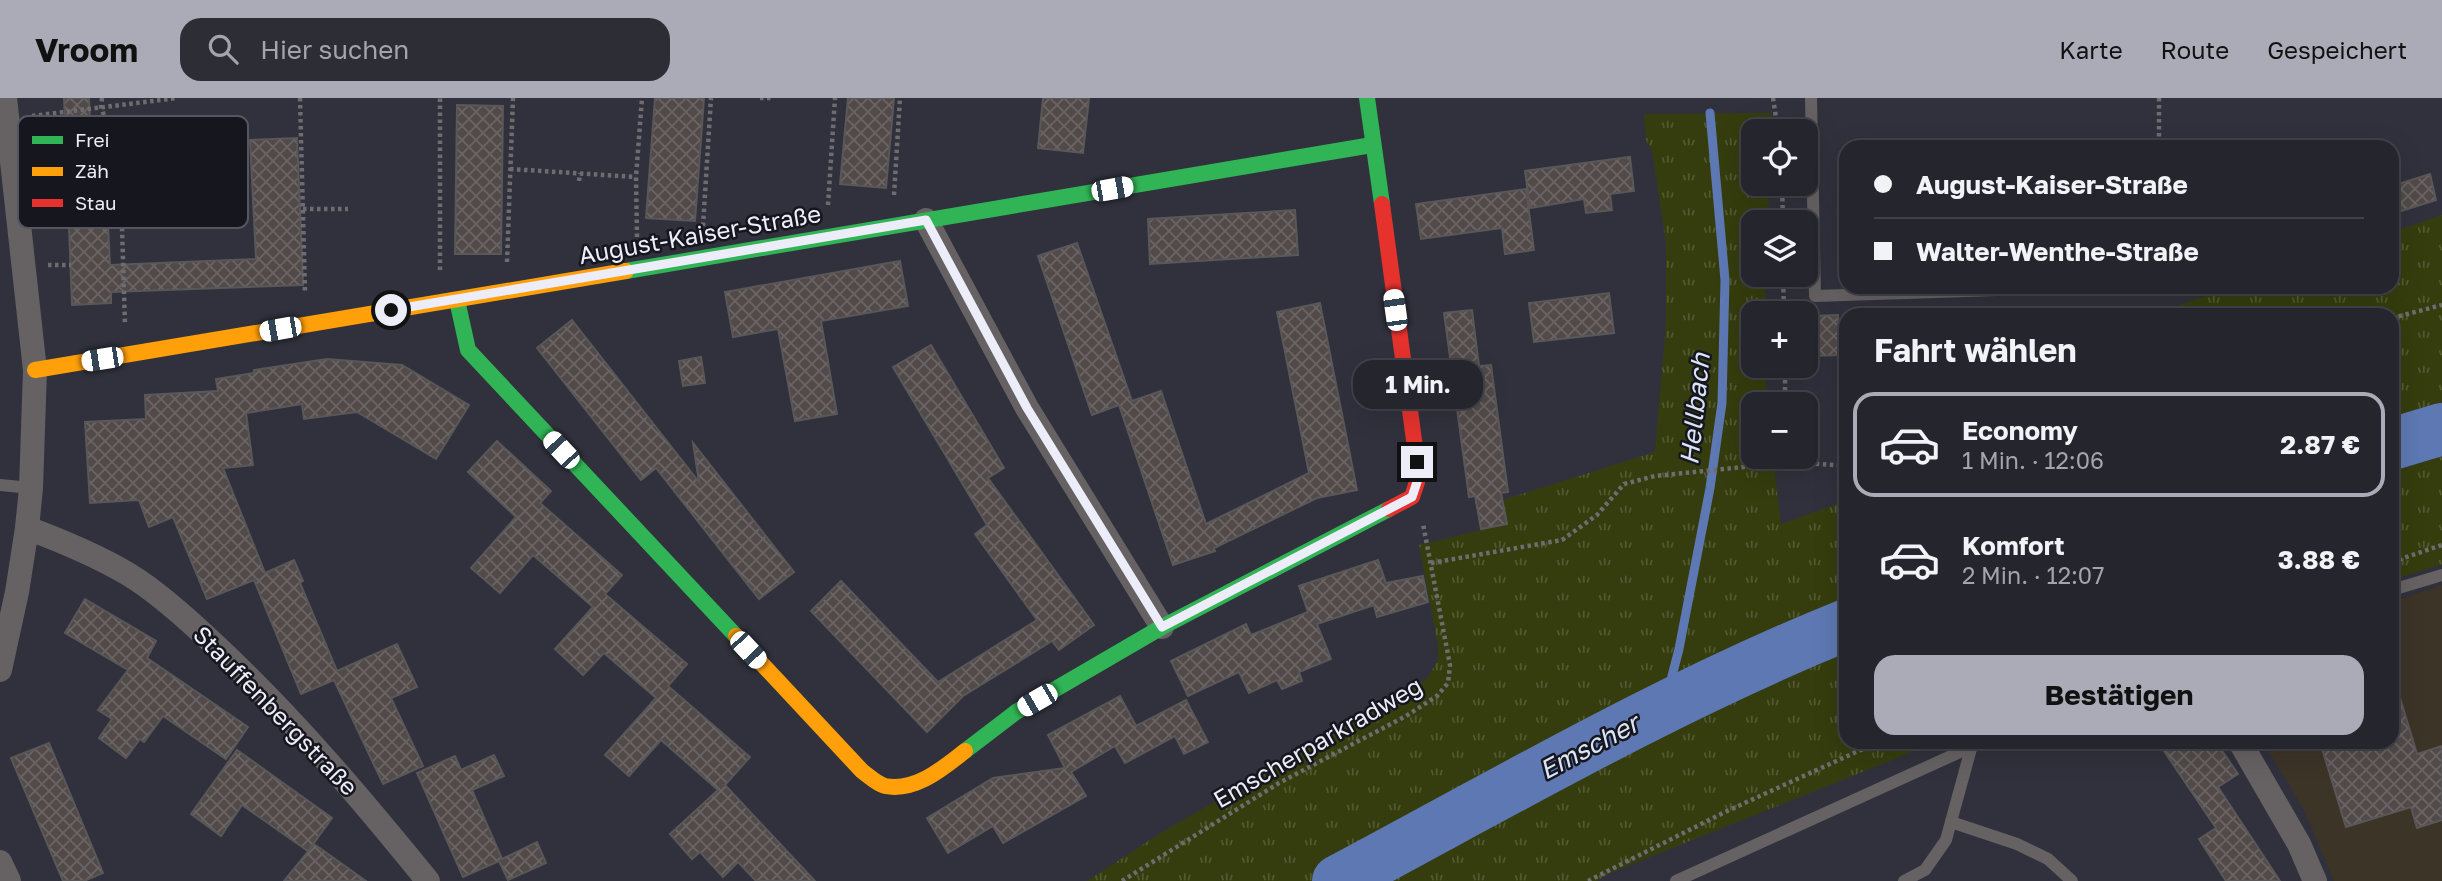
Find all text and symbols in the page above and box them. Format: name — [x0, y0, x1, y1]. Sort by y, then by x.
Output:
search box — [180, 18, 670, 81]
text: Vroom — [35, 30, 138, 69]
icon: search — [204, 30, 242, 68]
text: Hier suchen — [260, 34, 409, 65]
text: Karte — [2059, 35, 2123, 64]
text: Route — [2161, 35, 2229, 64]
text: Gespeichert — [2267, 35, 2407, 64]
legend — [18, 116, 248, 228]
map controls — [1741, 119, 1818, 469]
button: locate — [1741, 119, 1818, 196]
text: Frei — [75, 128, 110, 151]
text: Zäh — [75, 159, 109, 182]
text: August-Kaiser-Straße — [1916, 169, 2188, 200]
car — [1090, 175, 1135, 203]
text: Stau — [75, 191, 117, 214]
street label: August-Kaiser-Straße — [576, 198, 823, 269]
button: layers — [1741, 210, 1818, 287]
text: Walter-Wenthe-Straße — [1916, 236, 2199, 267]
car — [1382, 288, 1409, 332]
route start — [375, 294, 407, 326]
button: + — [1741, 301, 1818, 378]
car — [258, 315, 303, 343]
text: Fahrt wählen — [1874, 331, 2077, 369]
car — [80, 345, 125, 373]
water label: Hellbach — [1673, 350, 1716, 466]
callout: 1 Min. — [1352, 360, 1482, 410]
text: 1 Min. — [1385, 370, 1451, 398]
button: − — [1741, 392, 1818, 469]
icon: car — [1878, 413, 1941, 476]
text: Economy — [1962, 415, 2078, 446]
car — [539, 427, 584, 473]
text: 2.87 € — [2280, 429, 2360, 460]
route end — [1401, 446, 1433, 478]
text: 1 Min. · 12:06 — [1962, 446, 2104, 474]
icon: car — [1878, 528, 1941, 591]
text: Komfort — [1962, 530, 2065, 561]
text: 3.88 € — [2278, 544, 2360, 575]
text: 2 Min. · 12:07 — [1962, 561, 2104, 589]
street label: Stauffenbergstraße — [188, 619, 364, 801]
car — [726, 627, 771, 673]
button: Bestätigen — [1874, 655, 2364, 735]
street label: Emscherparkradweg — [1208, 670, 1427, 813]
car — [1014, 680, 1061, 720]
water label: Emscher — [1534, 706, 1647, 786]

